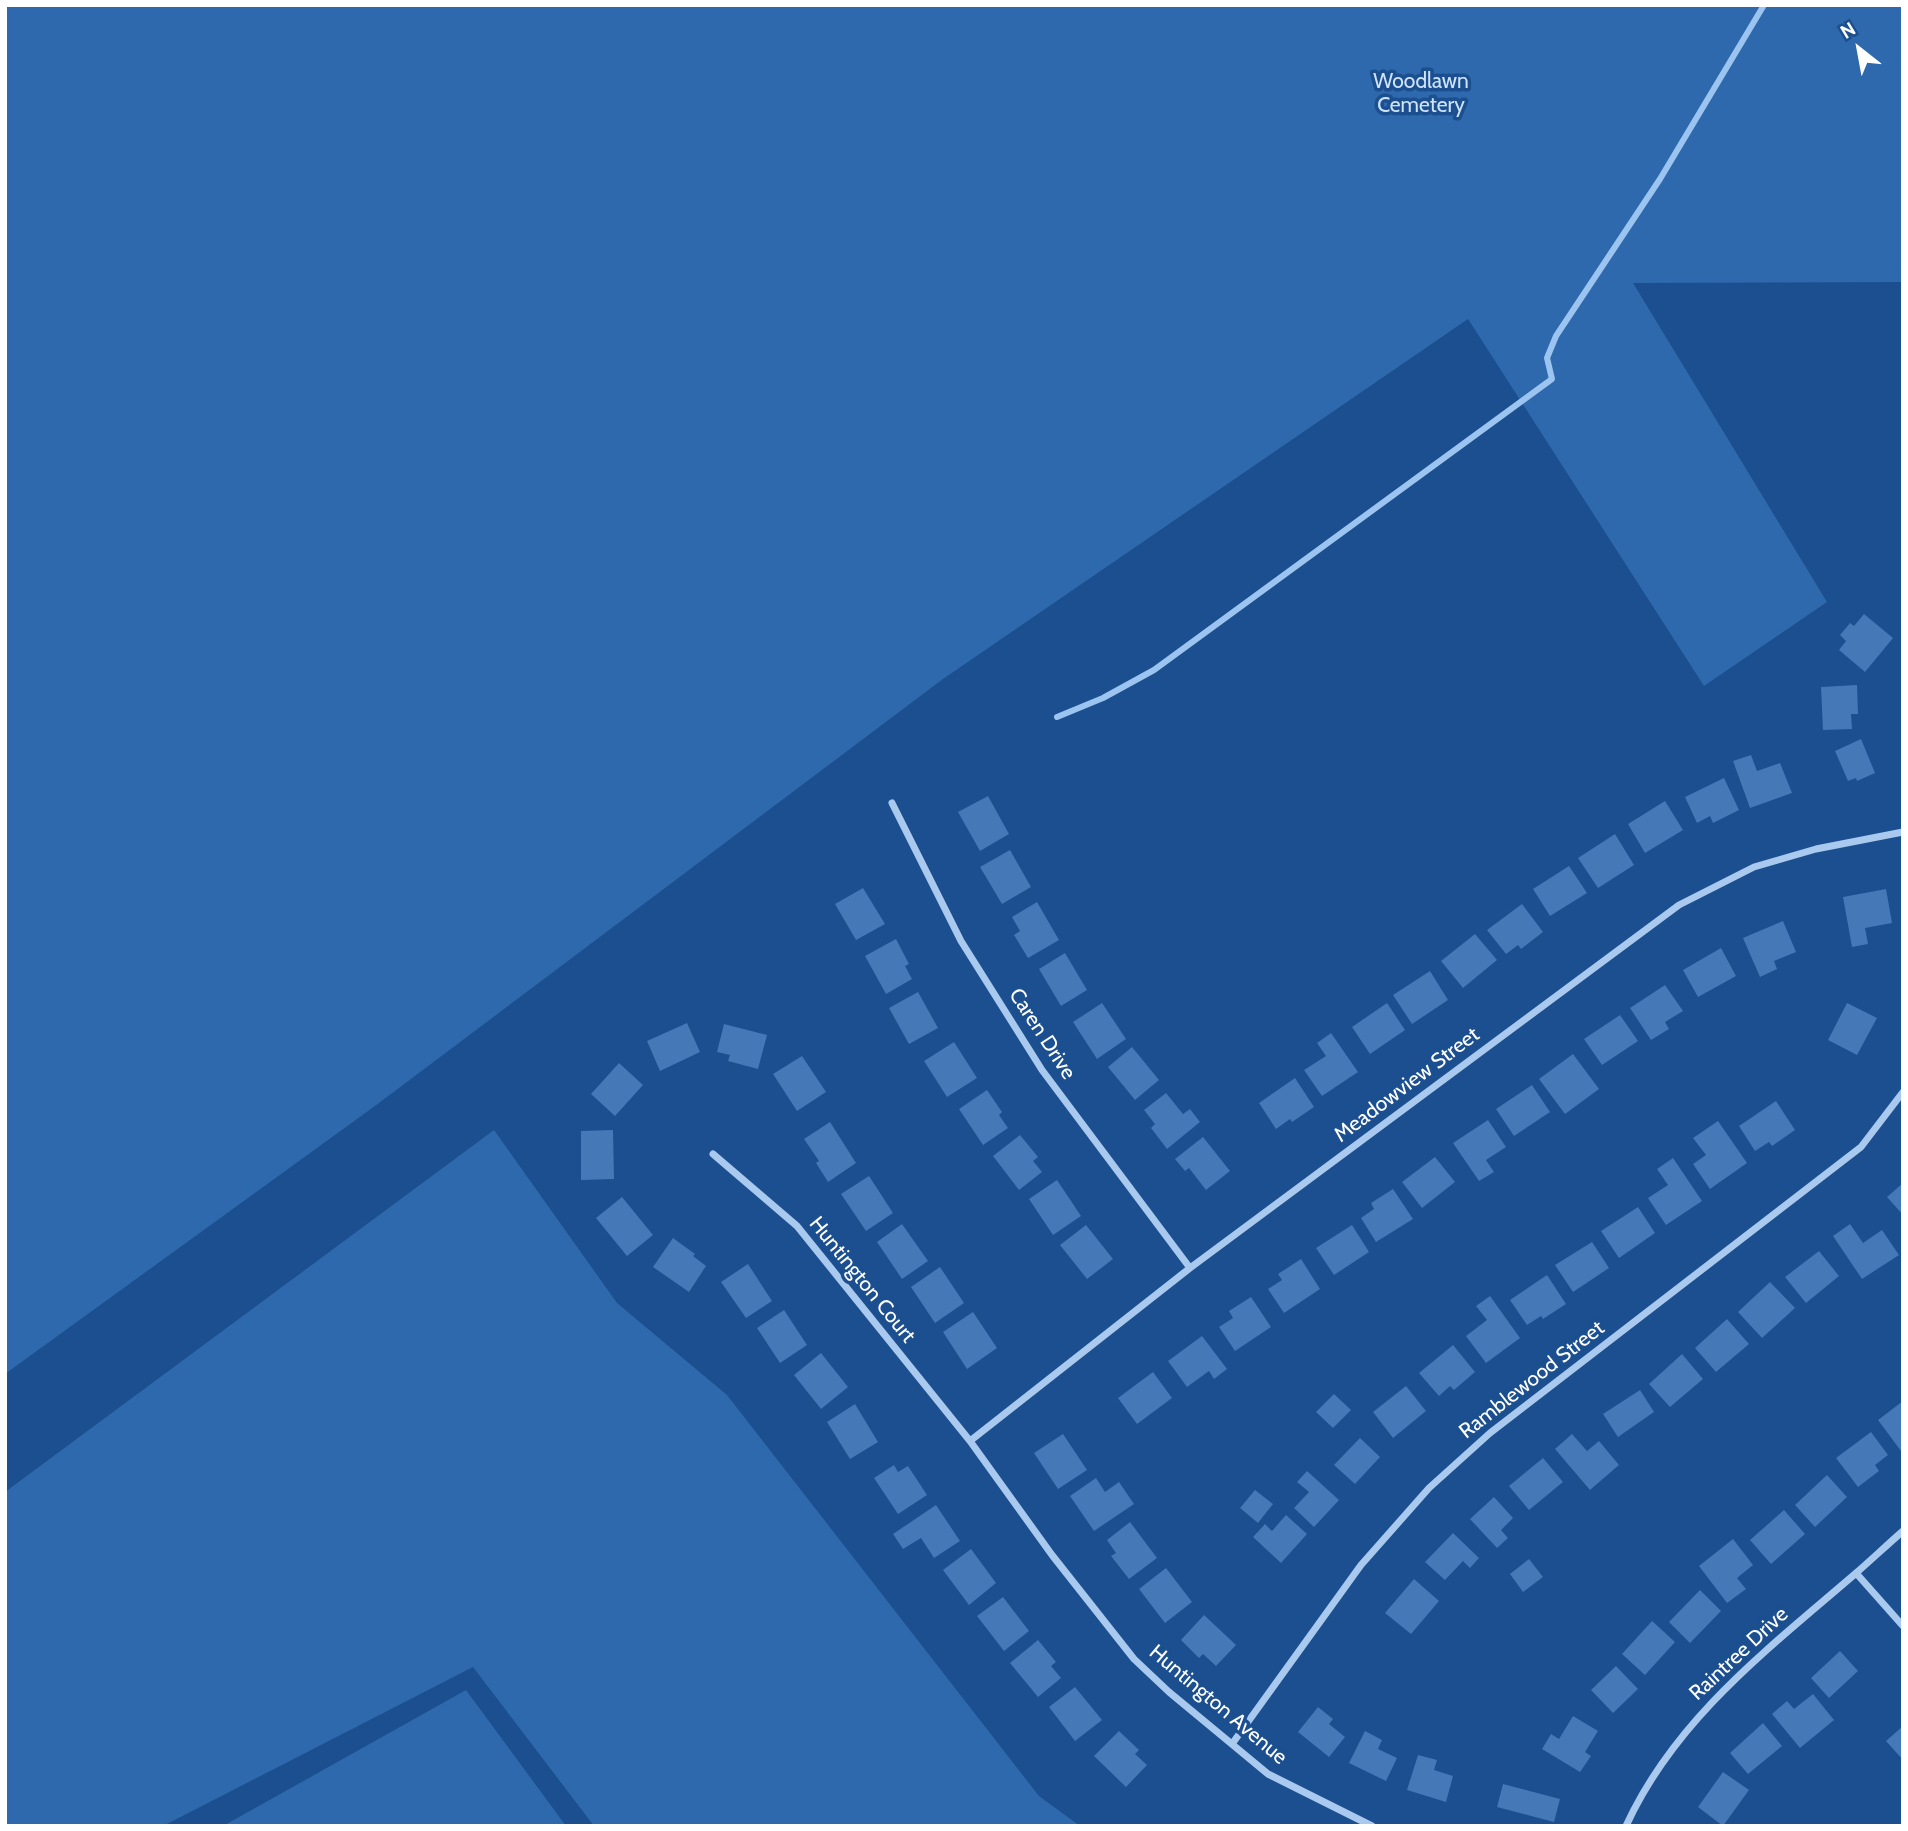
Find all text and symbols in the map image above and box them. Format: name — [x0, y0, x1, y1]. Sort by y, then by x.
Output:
north arrow — [1824, 14, 1894, 84]
text: N — [1836, 17, 1860, 44]
park label: Woodlawn Cemetery — [1373, 69, 1469, 119]
street label: Caren Drive — [1003, 984, 1081, 1084]
street label: Meadowview Street — [1329, 1022, 1485, 1148]
street label: Huntington Court — [803, 1212, 921, 1348]
street label: Ramblewood Street — [1455, 1316, 1609, 1444]
street label: Raintree Drive — [1685, 1602, 1793, 1706]
street label: Huntington Avenue — [1144, 1640, 1292, 1770]

